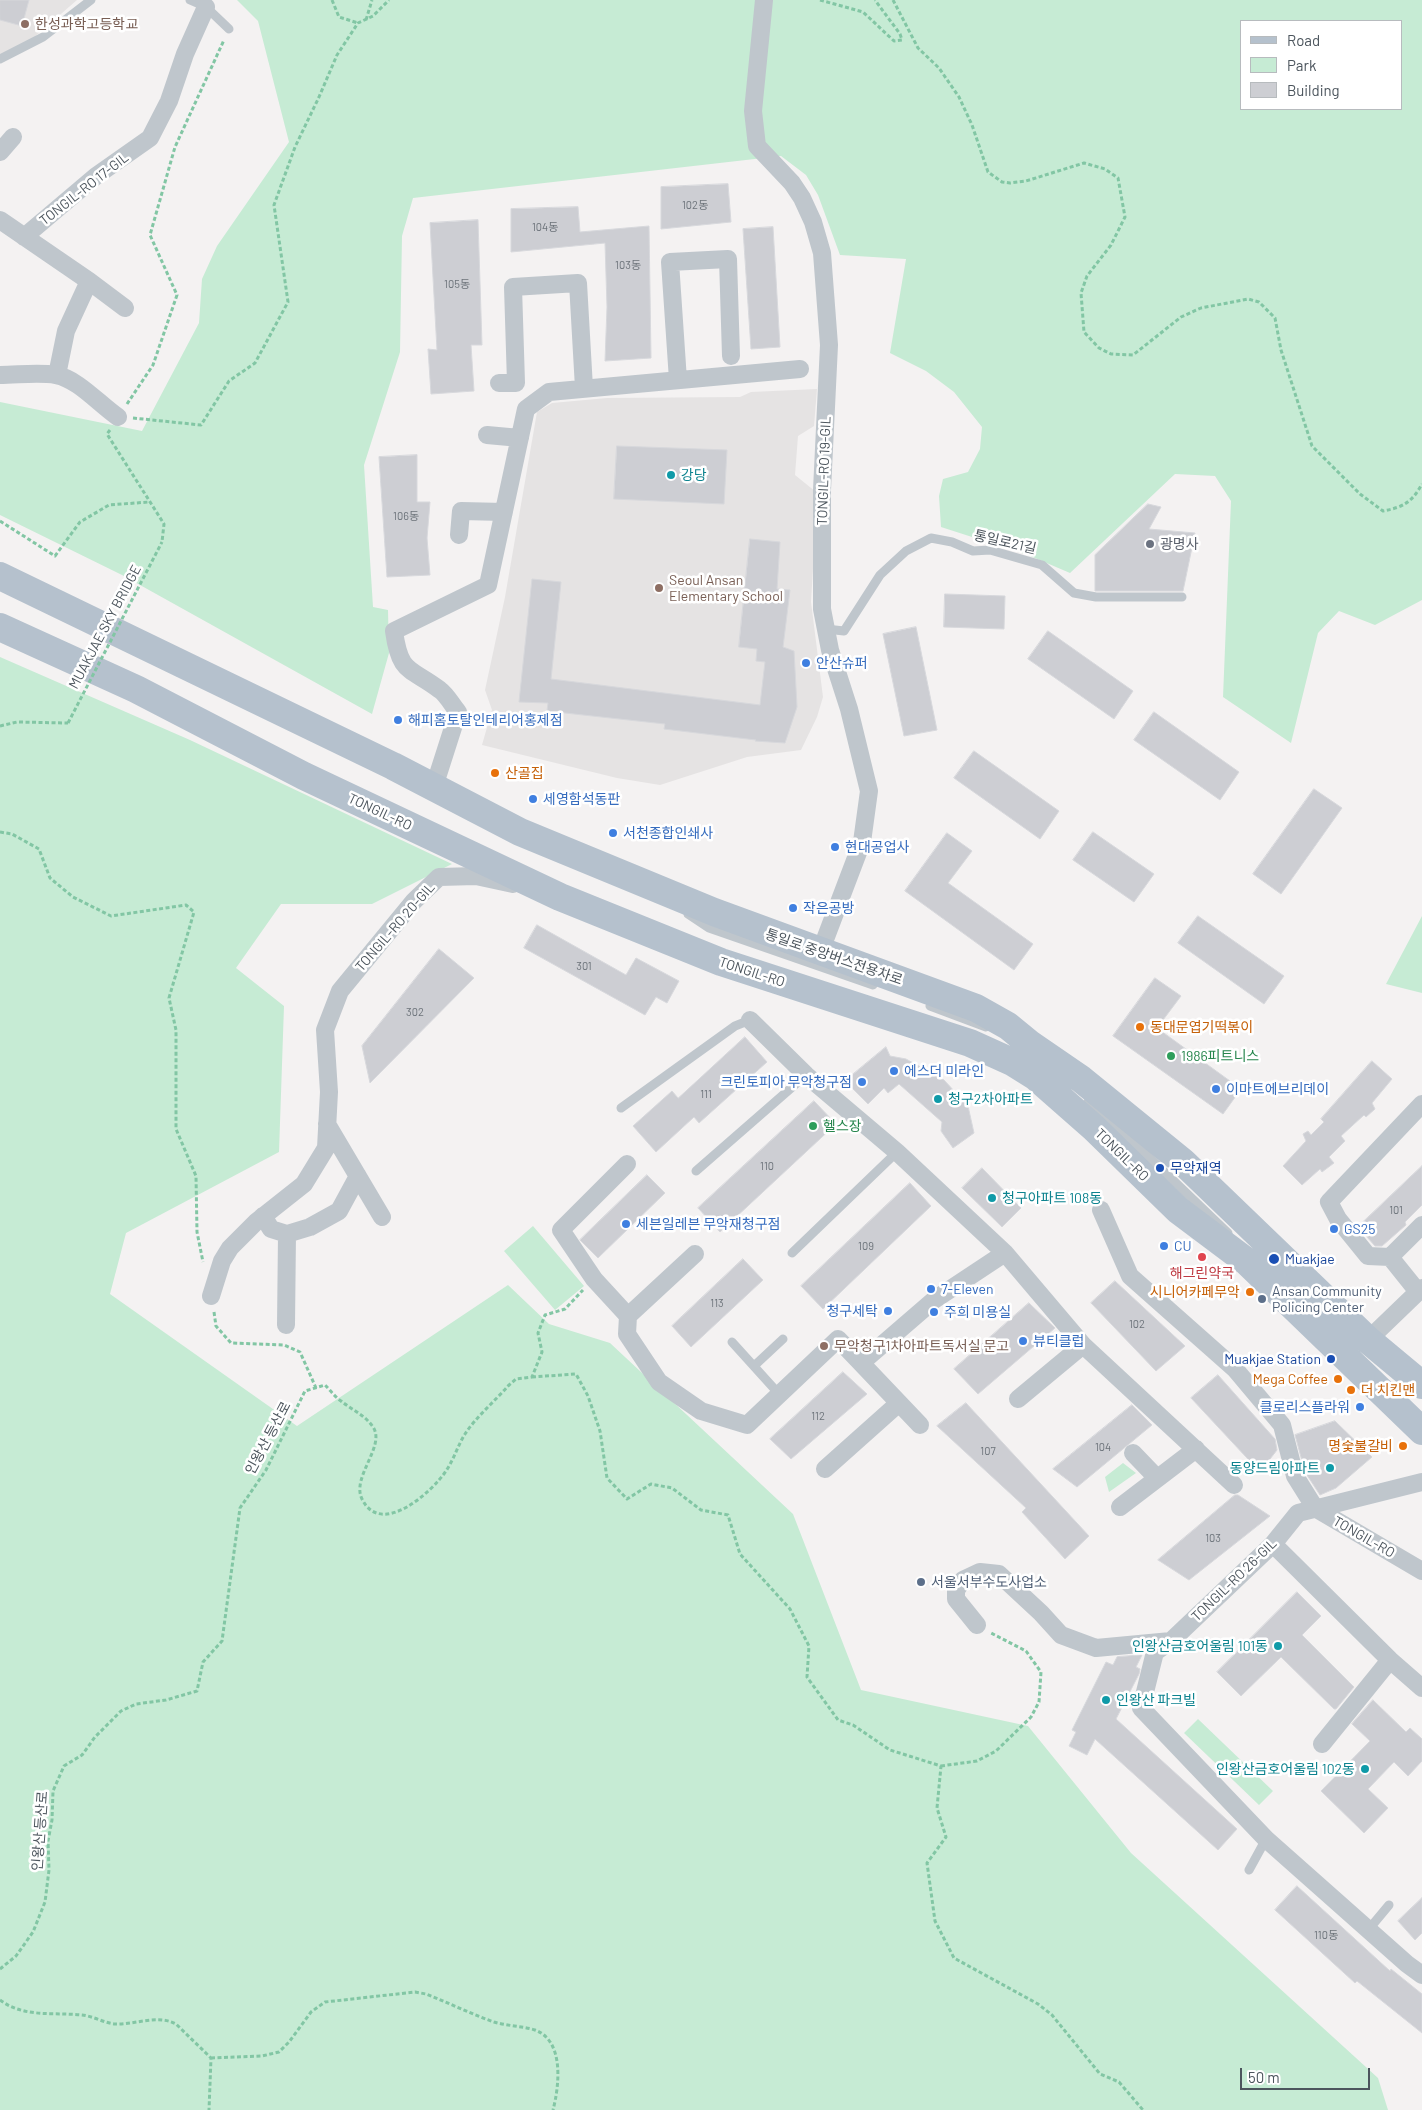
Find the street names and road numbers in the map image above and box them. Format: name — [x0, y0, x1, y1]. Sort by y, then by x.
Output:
street label: TONGIL-RO 17-GIL — [36, 149, 132, 229]
street label: TONGIL-RO 19-GIL — [814, 416, 834, 526]
street label: 통일로21길 — [972, 527, 1038, 557]
street label: MUAKJAE SKY BRIDGE — [65, 562, 145, 692]
street label: TONGIL-RO — [345, 790, 415, 834]
street label: TONGIL-RO 20-GIL — [352, 879, 438, 975]
street label: 통일로 중앙버스전용차로 — [763, 926, 905, 988]
street label: TONGIL-RO — [717, 953, 787, 991]
street label: TONGIL-RO — [1092, 1125, 1152, 1185]
street label: 인왕산 등산로 — [242, 1399, 294, 1477]
street label: TONGIL-RO — [1330, 1513, 1398, 1561]
street label: TONGIL-RO 26-GIL — [1188, 1535, 1280, 1625]
street label: 인왕산 등산로 — [29, 1790, 51, 1872]

